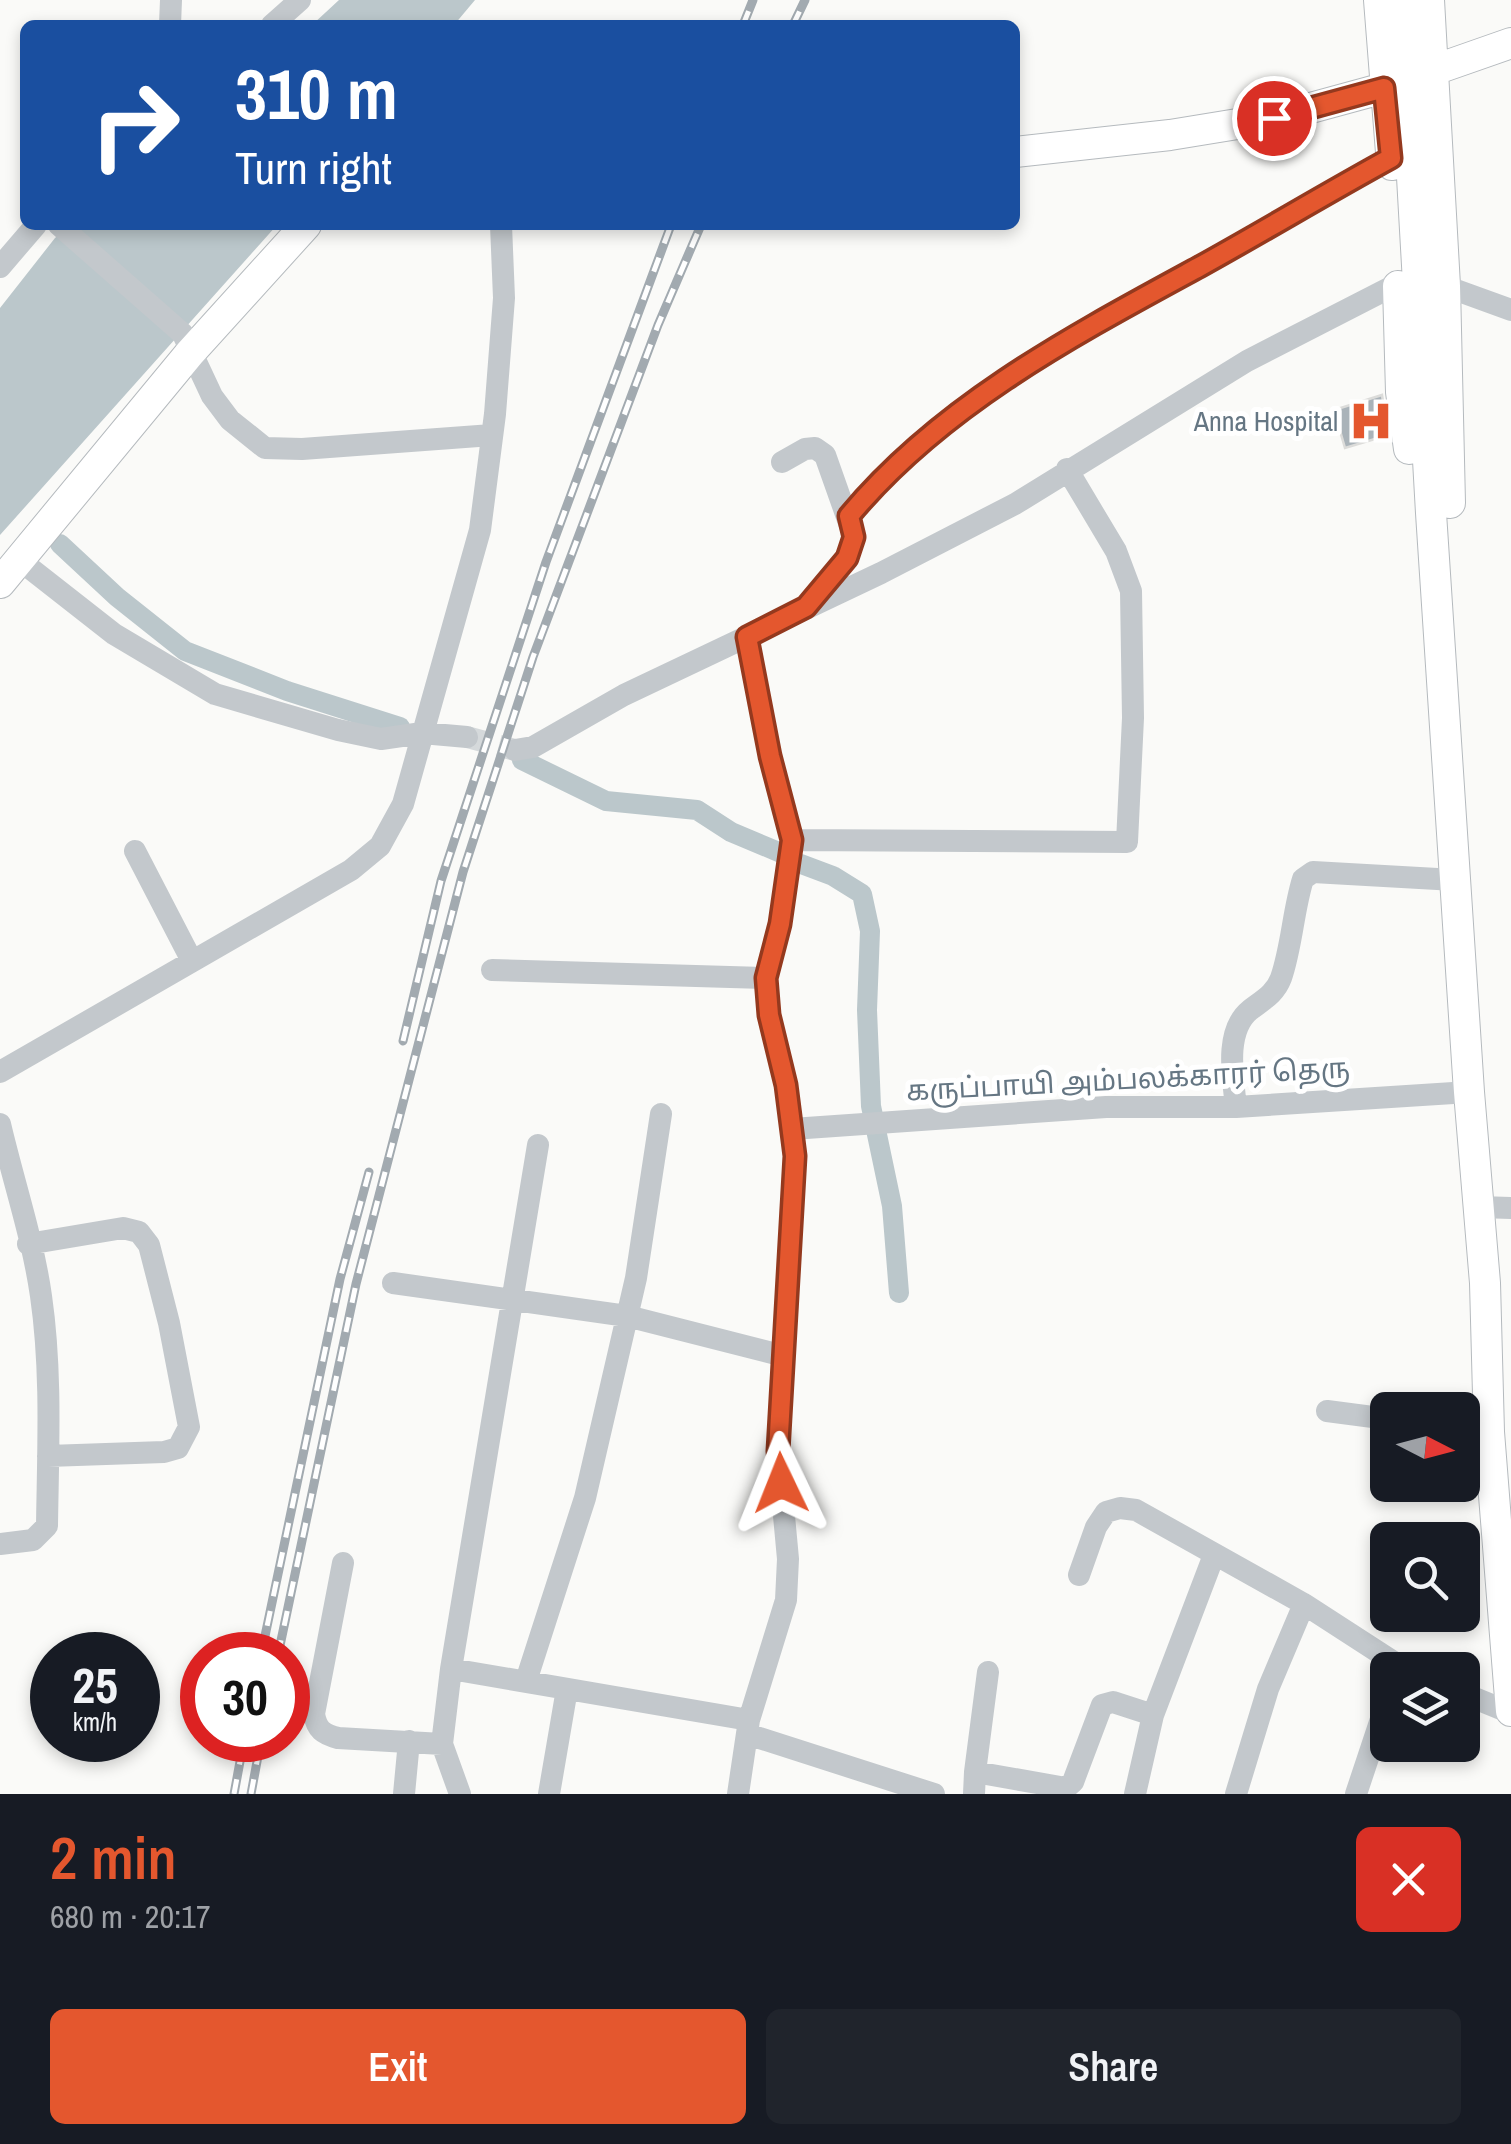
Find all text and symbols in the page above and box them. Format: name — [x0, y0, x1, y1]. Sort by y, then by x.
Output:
text: 310 m — [235, 47, 398, 141]
icon: right — [70, 60, 200, 190]
pin — [1232, 76, 1317, 161]
icon: arrive — [1247, 91, 1302, 146]
text: Turn right — [235, 137, 392, 198]
hospital icon: Anna Hospital — [1347, 397, 1395, 445]
place label: Anna Hospital — [1193, 402, 1338, 440]
street label: கருப்பாயி அம்பலக்காரர் தெரு — [905, 1048, 1351, 1110]
north arrow — [1370, 1392, 1480, 1502]
map controls — [1370, 1392, 1480, 1762]
position arrow — [729, 1431, 833, 1535]
button: search — [1370, 1522, 1480, 1632]
speed limit sign: 30 — [180, 1632, 310, 1762]
text: 25 — [72, 1651, 118, 1719]
button: layers — [1370, 1652, 1480, 1762]
text: km/h — [73, 1705, 117, 1739]
text: 2 min — [50, 1817, 177, 1898]
button: close — [1356, 1827, 1461, 1932]
text: 680 m · 20:17 — [50, 1895, 210, 1938]
button: Exit — [50, 2009, 746, 2124]
button: Share — [766, 2009, 1461, 2124]

